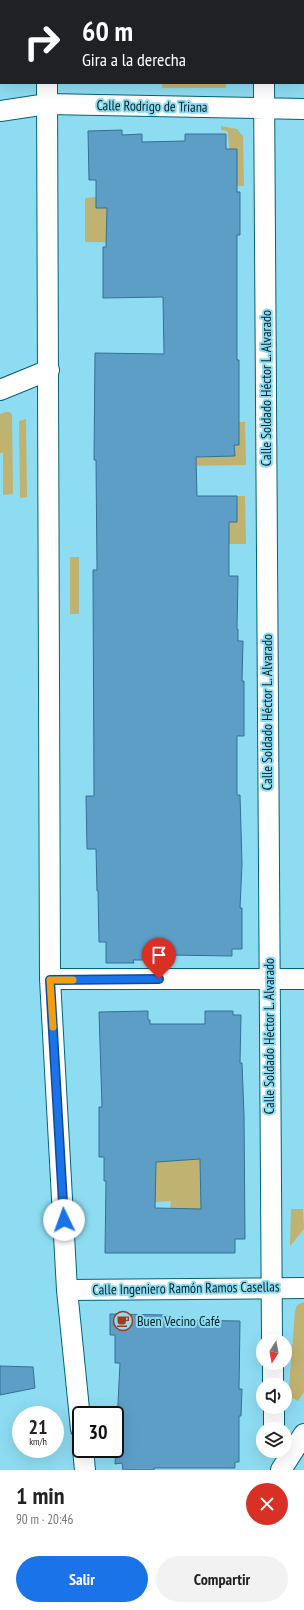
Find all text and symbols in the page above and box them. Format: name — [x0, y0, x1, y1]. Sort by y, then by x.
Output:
text: 60 m — [82, 12, 133, 49]
icon: right — [16, 16, 68, 68]
text: Gira a la derecha — [82, 48, 186, 71]
street label: Calle Rodrigo de Triana — [96, 96, 208, 116]
street label: Calle Soldado Héctor L. Alvarado — [257, 310, 275, 466]
street label: Calle Soldado Héctor L. Alvarado — [258, 634, 276, 790]
pin — [142, 938, 176, 979]
icon: arrive — [148, 944, 170, 966]
street label: Calle Soldado Héctor L. Alvarado — [260, 958, 278, 1114]
position arrow — [43, 1199, 85, 1241]
street label: Calle Ingeniero Ramón Ramos Casellas — [92, 1277, 280, 1299]
cafe icon: Buen Vecino Café — [112, 1310, 134, 1332]
place label: Buen Vecino Café — [137, 1312, 220, 1330]
north arrow — [256, 1334, 292, 1370]
map controls — [256, 1334, 292, 1458]
button: sound — [256, 1378, 292, 1414]
speed limit sign: 30 — [72, 1406, 124, 1458]
text: 21 — [28, 1414, 48, 1440]
button: layers — [256, 1422, 292, 1458]
text: km/h — [29, 1435, 47, 1448]
text: 1 min — [16, 1480, 64, 1511]
button: close — [246, 1483, 288, 1525]
text: 90 m · 20:46 — [16, 1511, 73, 1528]
button: Salir — [16, 1556, 148, 1602]
button: Compartir — [156, 1556, 288, 1602]

